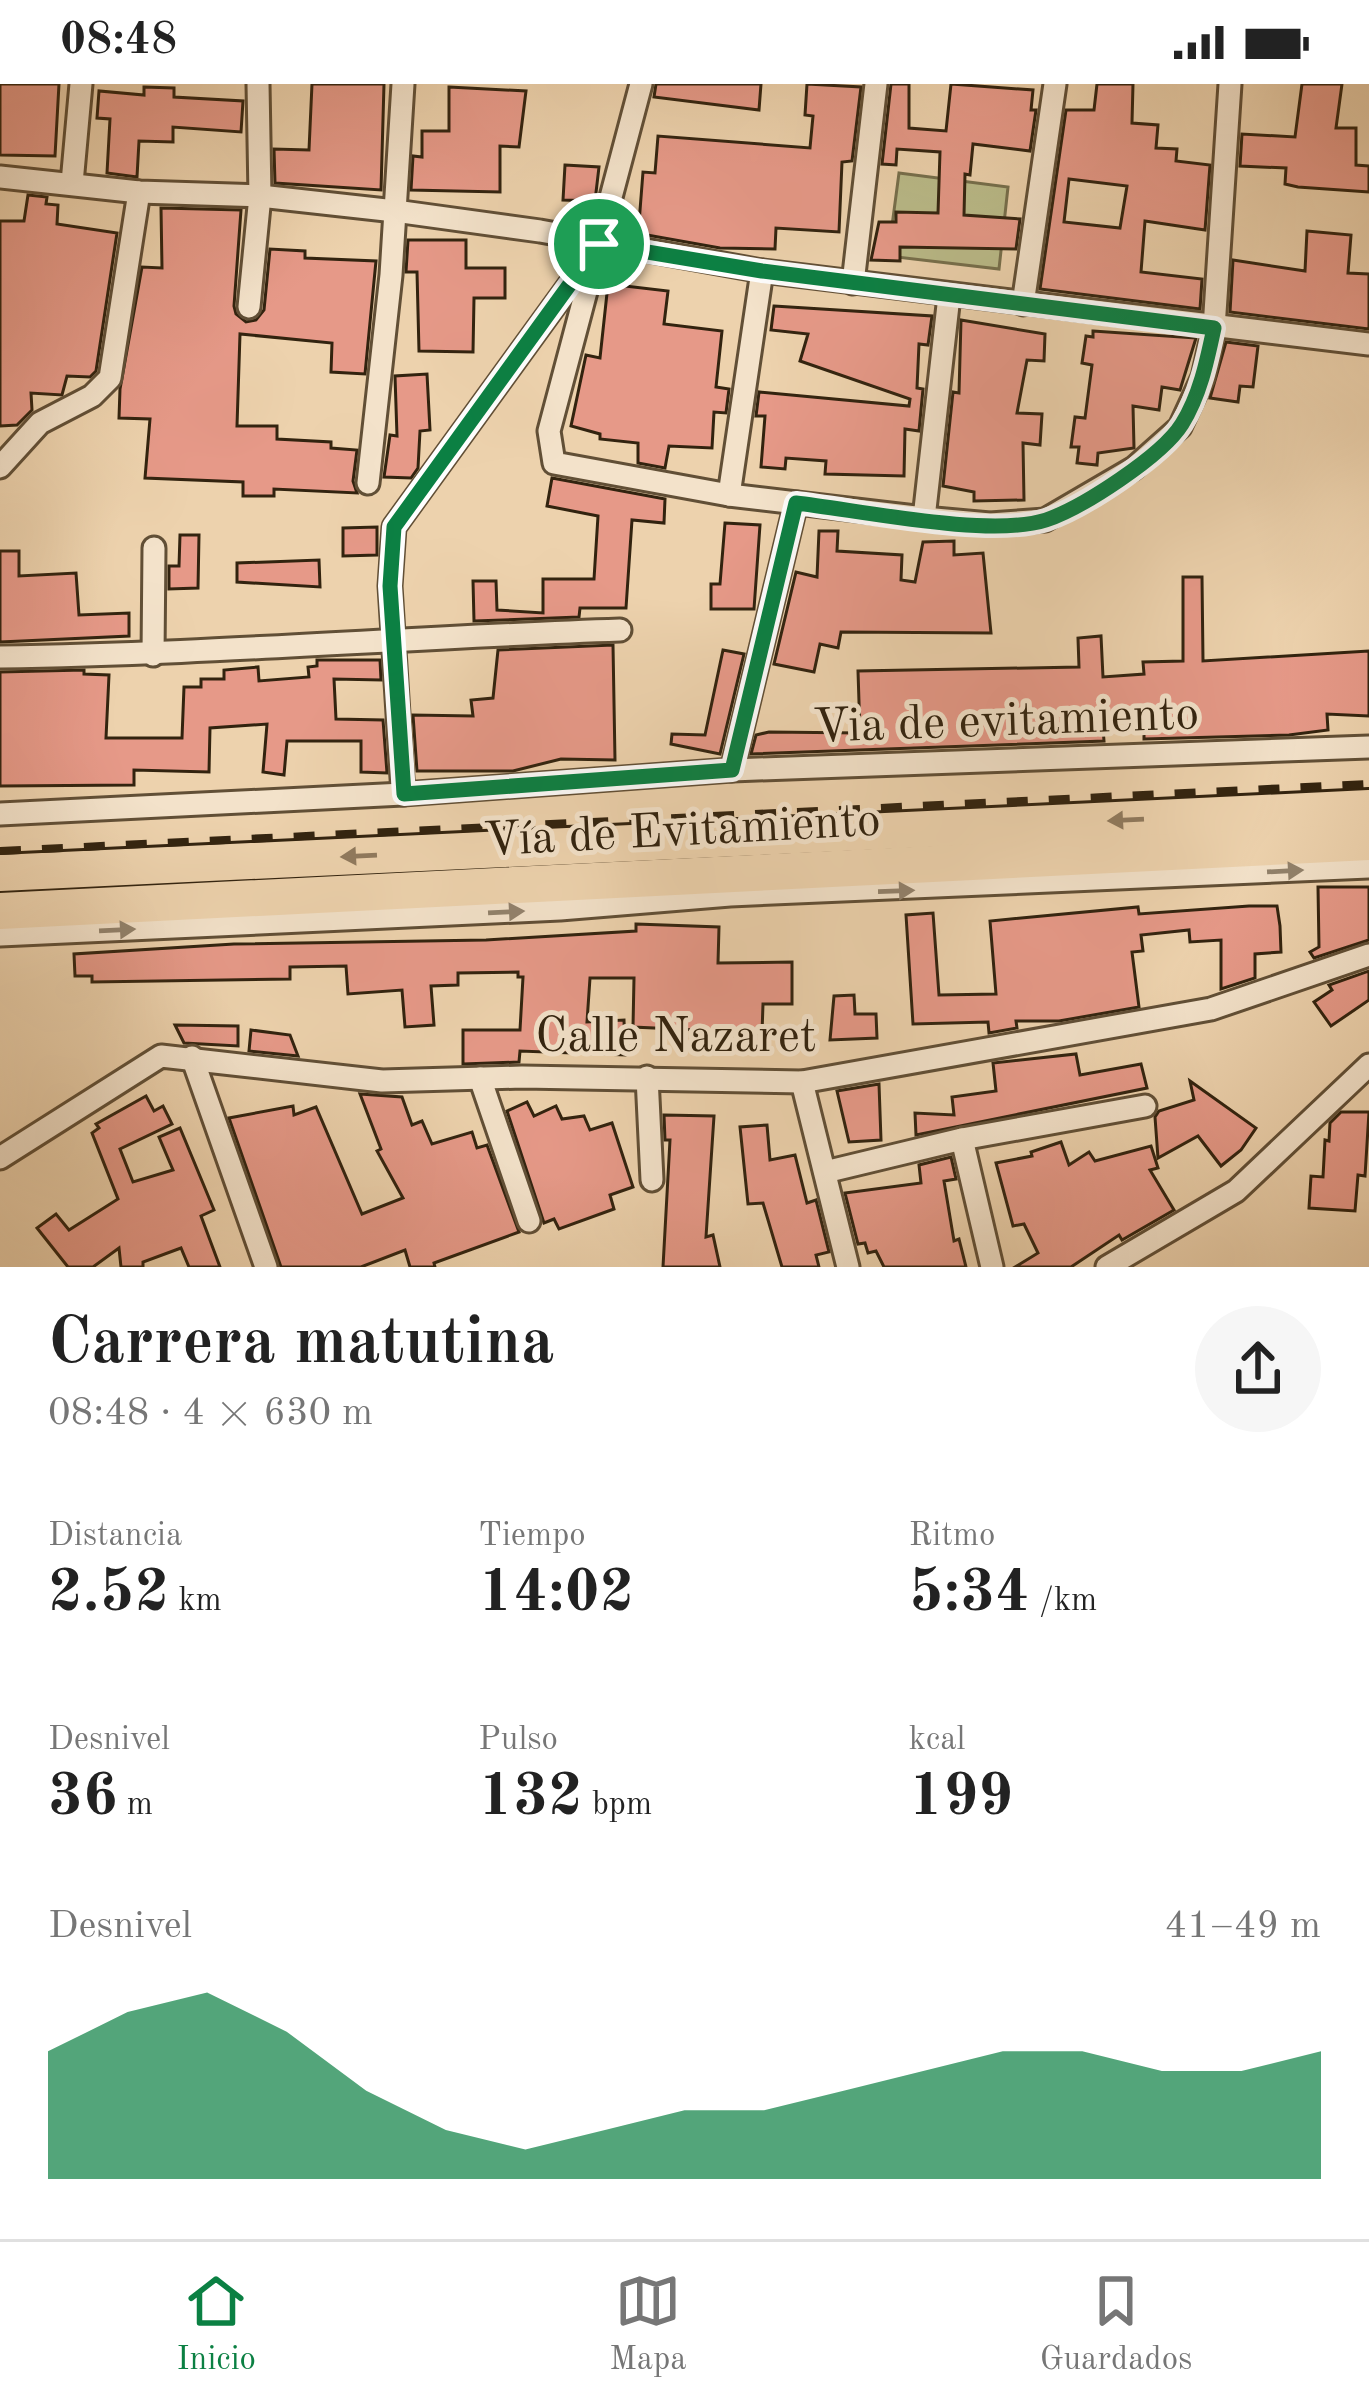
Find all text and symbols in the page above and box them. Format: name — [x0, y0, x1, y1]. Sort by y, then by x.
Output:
text: 08:48 — [60, 19, 177, 64]
pin — [548, 193, 650, 295]
icon: arrive — [566, 211, 632, 277]
street label: Via de evitamiento — [812, 691, 1200, 753]
street label: Vía de Evitamiento — [483, 798, 882, 866]
one-way arrow — [1106, 811, 1144, 830]
one-way arrow — [339, 847, 377, 866]
one-way arrow — [1267, 861, 1305, 880]
one-way arrow — [878, 881, 916, 900]
one-way arrow — [488, 902, 526, 921]
one-way arrow — [99, 920, 137, 939]
street label: Calle Nazaret — [535, 1014, 817, 1062]
button: share — [1195, 1306, 1321, 1432]
text: Carrera matutina — [48, 1312, 555, 1378]
text: 08:48 · 4 × 630 m — [48, 1394, 373, 1433]
text: Distancia — [48, 1520, 182, 1553]
text: Tiempo — [478, 1520, 586, 1553]
text: Ritmo — [909, 1520, 995, 1553]
text: 2.52 — [48, 1564, 169, 1624]
text: 14:02 — [478, 1564, 634, 1624]
text: 5:34 — [909, 1564, 1030, 1624]
text: km — [169, 1585, 222, 1618]
text: /km — [1030, 1585, 1097, 1618]
text: Desnivel — [48, 1724, 170, 1757]
text: Pulso — [478, 1724, 558, 1757]
text: kcal — [909, 1724, 965, 1757]
text: 36 — [48, 1768, 118, 1828]
text: 132 — [478, 1768, 583, 1828]
text: 199 — [909, 1768, 1013, 1828]
text: m — [118, 1789, 153, 1822]
text: bpm — [583, 1789, 652, 1822]
text: Desnivel — [48, 1907, 192, 1946]
text: 41–49 m — [1164, 1907, 1321, 1946]
tab: Inicio — [177, 2268, 256, 2381]
tab: Mapa — [609, 2268, 687, 2381]
tab: Guardados — [1040, 2268, 1192, 2381]

